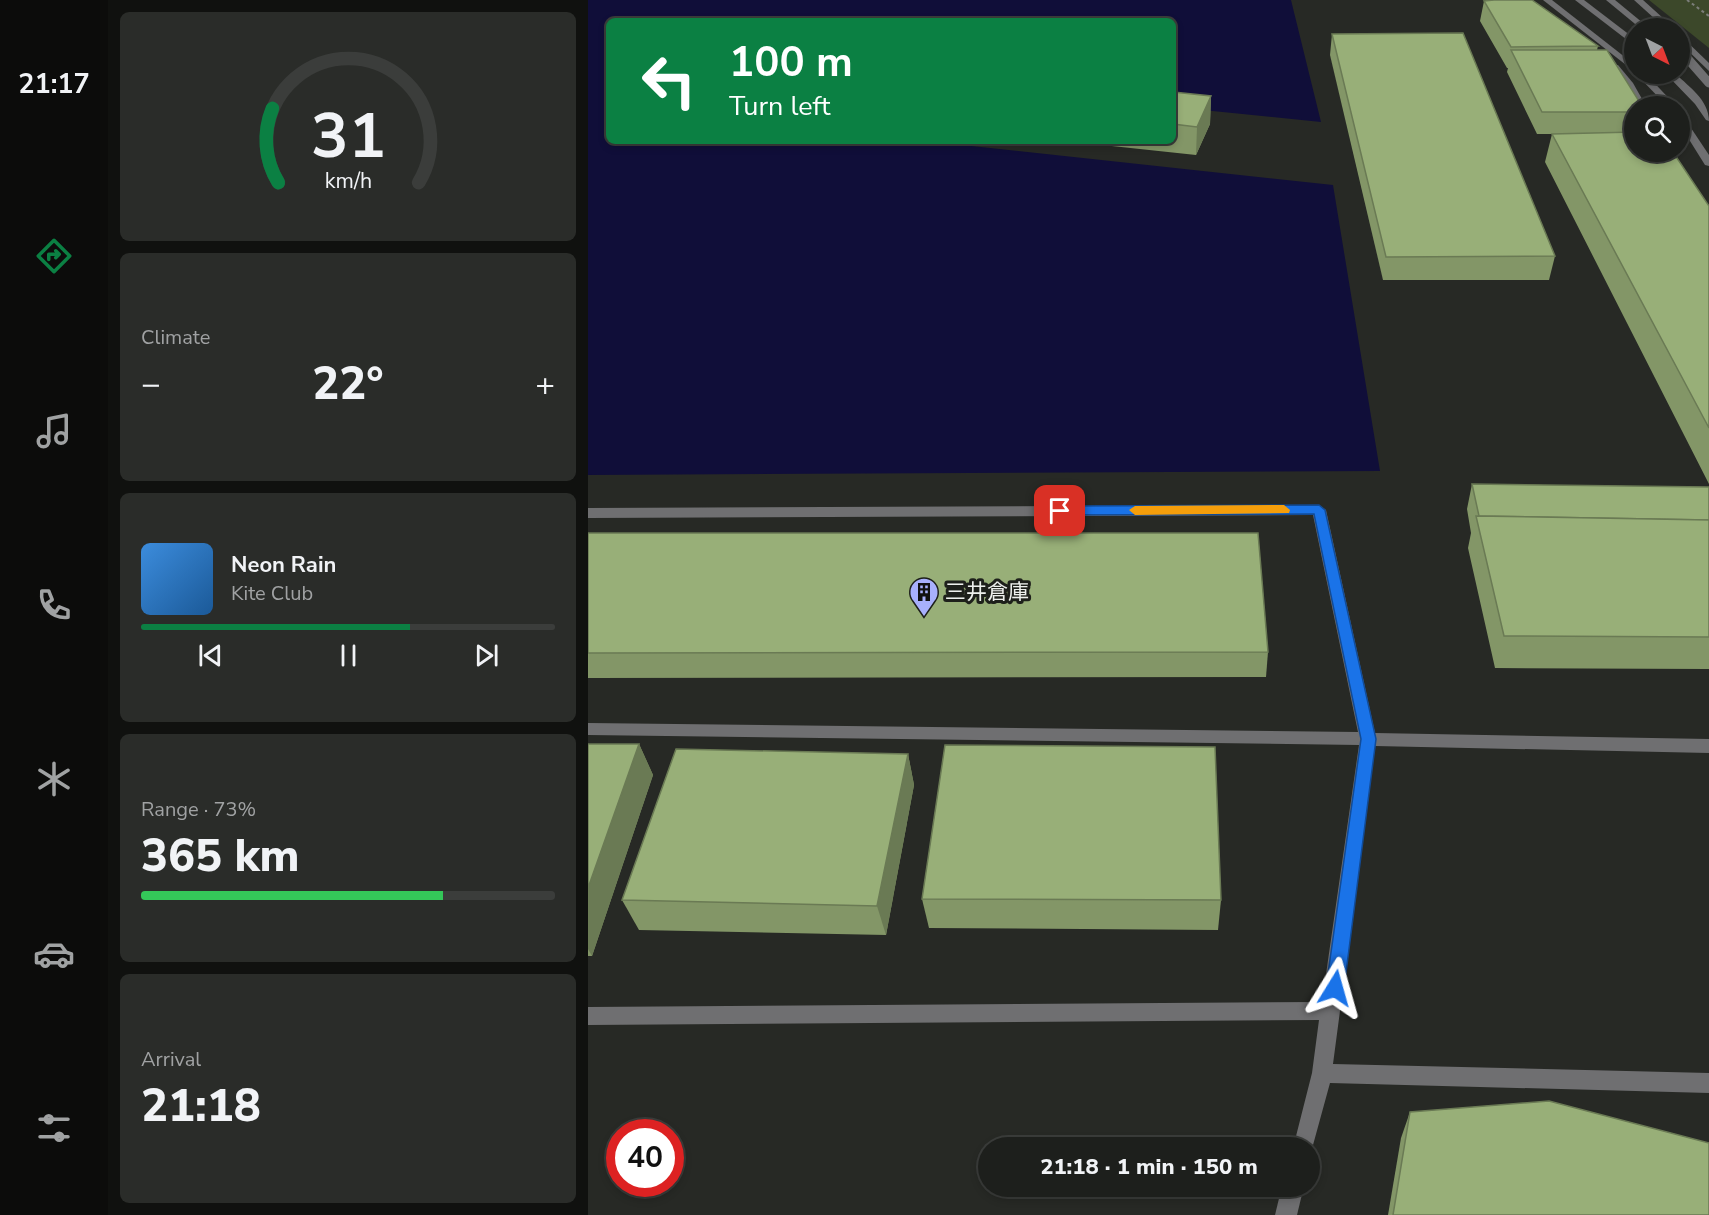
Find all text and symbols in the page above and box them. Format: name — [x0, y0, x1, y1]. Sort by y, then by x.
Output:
north arrow — [1624, 18, 1690, 84]
map controls — [1624, 18, 1690, 162]
text: 100 m — [729, 34, 853, 91]
icon: left — [630, 42, 708, 120]
text: 21:17 — [18, 66, 90, 103]
text: Turn left — [729, 88, 830, 125]
text: 31 — [311, 94, 385, 179]
button: search — [1624, 96, 1690, 162]
text: km/h — [324, 167, 372, 197]
icon: directions — [33, 235, 75, 277]
text: Climate — [141, 324, 210, 351]
text: 22° — [312, 354, 384, 415]
text: − — [141, 362, 161, 407]
text: + — [535, 362, 555, 407]
icon: music — [33, 410, 75, 452]
pin — [1034, 485, 1085, 536]
icon: arrive — [1043, 494, 1076, 527]
text: Neon Rain — [231, 550, 336, 580]
building icon: 三井倉庫 — [908, 576, 940, 618]
place label: 三井倉庫 — [945, 578, 1029, 606]
text: Kite Club — [231, 580, 313, 607]
icon: phone — [33, 584, 75, 626]
icon: previous — [194, 639, 227, 672]
icon: pause — [332, 639, 365, 672]
icon: next — [470, 639, 503, 672]
icon: climate — [33, 758, 75, 800]
text: Range · 73% — [141, 796, 256, 823]
text: 365 km — [141, 826, 300, 887]
icon: car — [33, 933, 75, 975]
position arrow — [1303, 956, 1367, 1020]
text: Arrival — [141, 1046, 201, 1073]
text: 21:18 — [141, 1076, 261, 1137]
icon: filters — [33, 1107, 75, 1149]
speed limit sign: 40 — [606, 1119, 684, 1197]
text: 21:18 · 1 min · 150 m — [1040, 1152, 1258, 1182]

